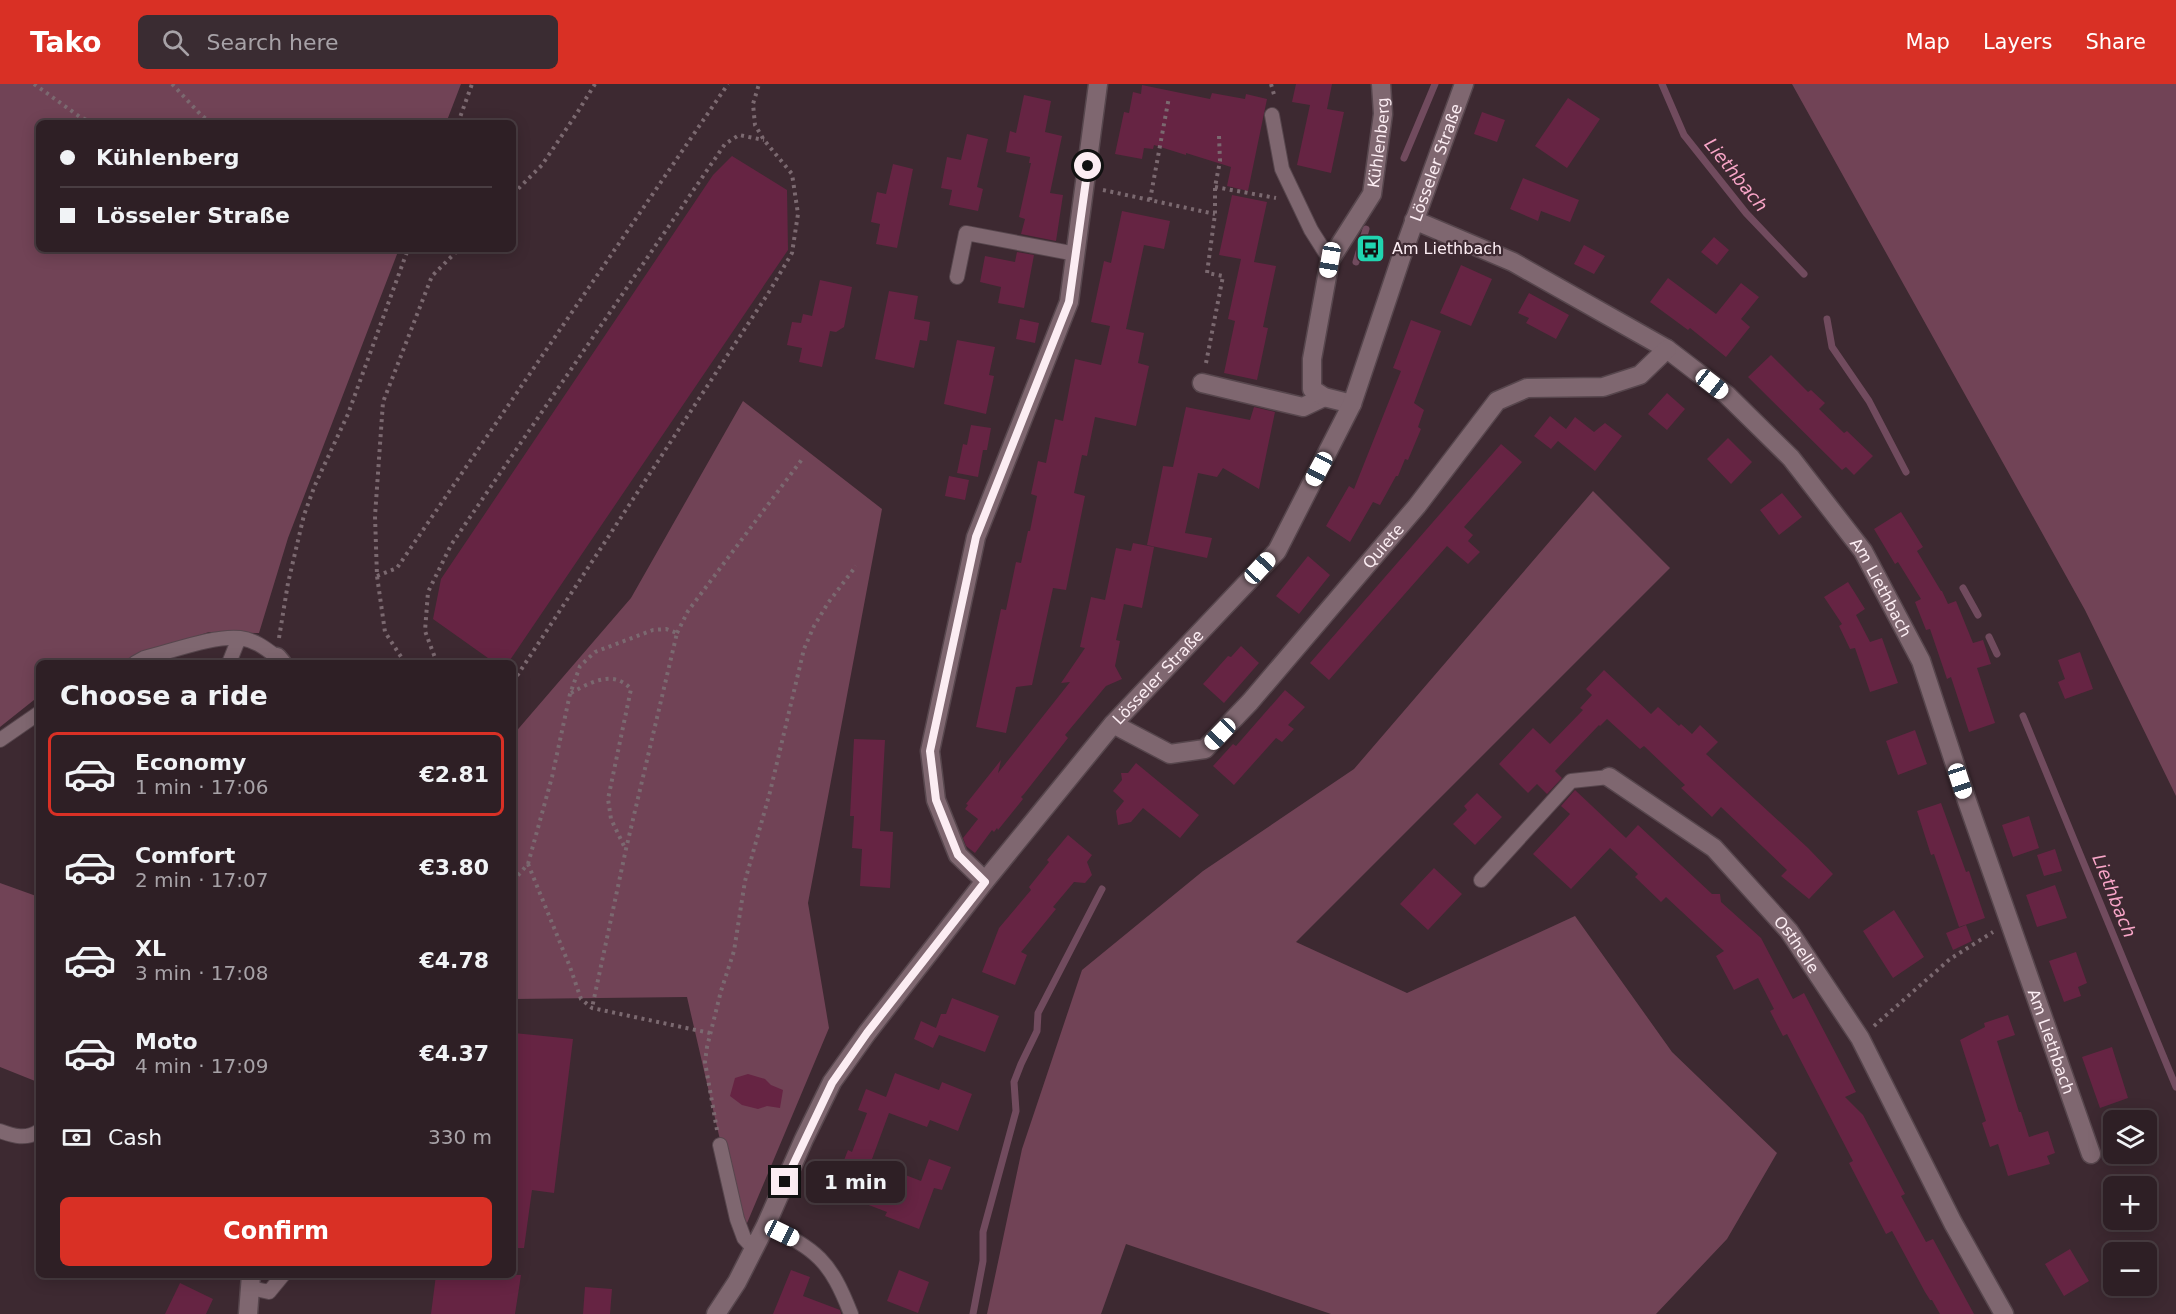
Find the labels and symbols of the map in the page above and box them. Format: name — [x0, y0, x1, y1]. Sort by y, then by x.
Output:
street label: Kühlenberg — [1364, 97, 1393, 189]
street label: Lösseler Straße — [1406, 101, 1466, 224]
water label: Liethbach — [1700, 134, 1772, 216]
route start — [1074, 152, 1101, 179]
bus stop icon: Am Liethbach — [1355, 232, 1387, 264]
place label: Am Liethbach — [1392, 239, 1502, 258]
car — [1318, 241, 1342, 279]
car — [1692, 366, 1732, 402]
car — [1303, 449, 1335, 489]
street label: Quiete — [1359, 520, 1408, 573]
street label: Am Liethbach — [1846, 534, 1916, 640]
car — [1241, 549, 1279, 587]
street label: Lösseler Straße — [1109, 626, 1208, 729]
car — [1201, 715, 1239, 753]
car — [1946, 761, 1974, 801]
water label: Liethbach — [2088, 851, 2141, 941]
street label: Osthelle — [1770, 912, 1823, 977]
street label: Am Liethbach — [2024, 986, 2078, 1097]
callout: 1 min — [806, 1161, 905, 1203]
route end — [771, 1168, 798, 1195]
car — [762, 1217, 802, 1249]

